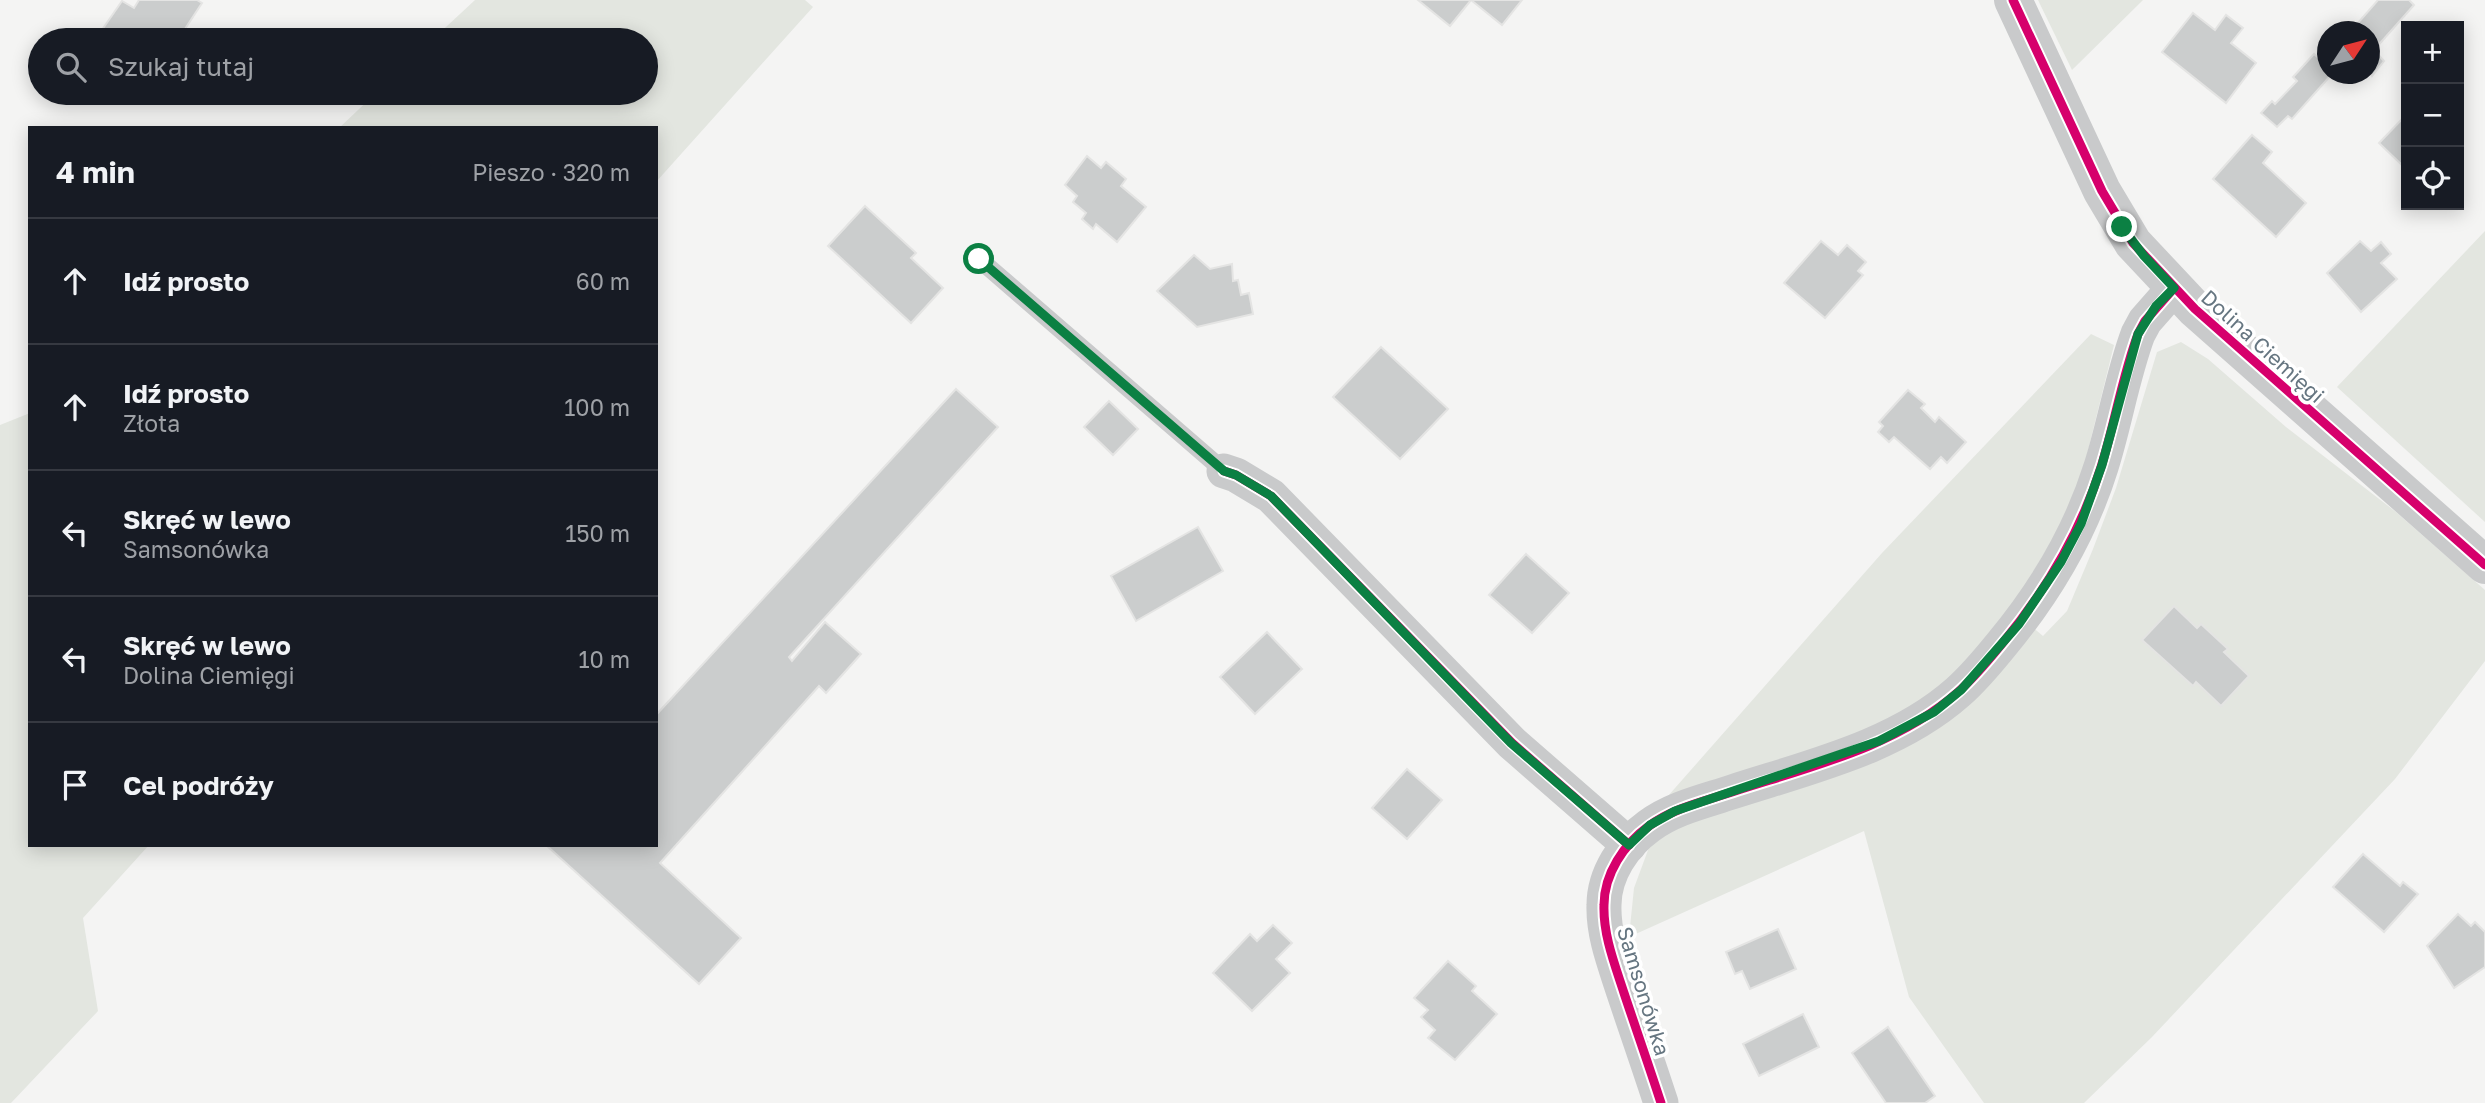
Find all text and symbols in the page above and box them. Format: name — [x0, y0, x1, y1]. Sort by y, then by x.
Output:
north arrow — [2317, 21, 2380, 84]
map controls — [2401, 21, 2464, 210]
button: + — [2401, 21, 2464, 84]
search box — [28, 28, 658, 105]
icon: search — [52, 48, 90, 86]
text: Szukaj tutaj — [108, 51, 254, 82]
button: − — [2401, 84, 2464, 147]
button: locate — [2401, 147, 2464, 210]
text: 4 min — [56, 154, 135, 190]
text: Pieszo · 320 m — [472, 158, 630, 186]
route end — [2106, 211, 2137, 242]
route start — [963, 243, 994, 274]
icon: ahead — [56, 262, 94, 300]
text: Idź prosto — [123, 266, 249, 297]
text: 60 m — [576, 267, 630, 295]
street label: Dolina Ciemięgi — [2196, 284, 2330, 408]
text: Idź prosto — [123, 378, 249, 409]
icon: ahead — [56, 388, 94, 426]
text: 100 m — [564, 393, 630, 421]
text: Złota — [123, 409, 180, 437]
text: Skręć w lewo — [123, 504, 291, 535]
icon: left — [56, 514, 94, 552]
text: 150 m — [565, 519, 630, 547]
text: Samsonówka — [123, 535, 269, 563]
text: Skręć w lewo — [123, 630, 291, 661]
icon: left — [56, 640, 94, 678]
text: 10 m — [578, 645, 630, 673]
text: Dolina Ciemięgi — [123, 661, 295, 689]
icon: arrive — [56, 766, 94, 804]
text: Cel podróży — [123, 770, 274, 801]
street label: Samsonówka — [1612, 923, 1676, 1059]

